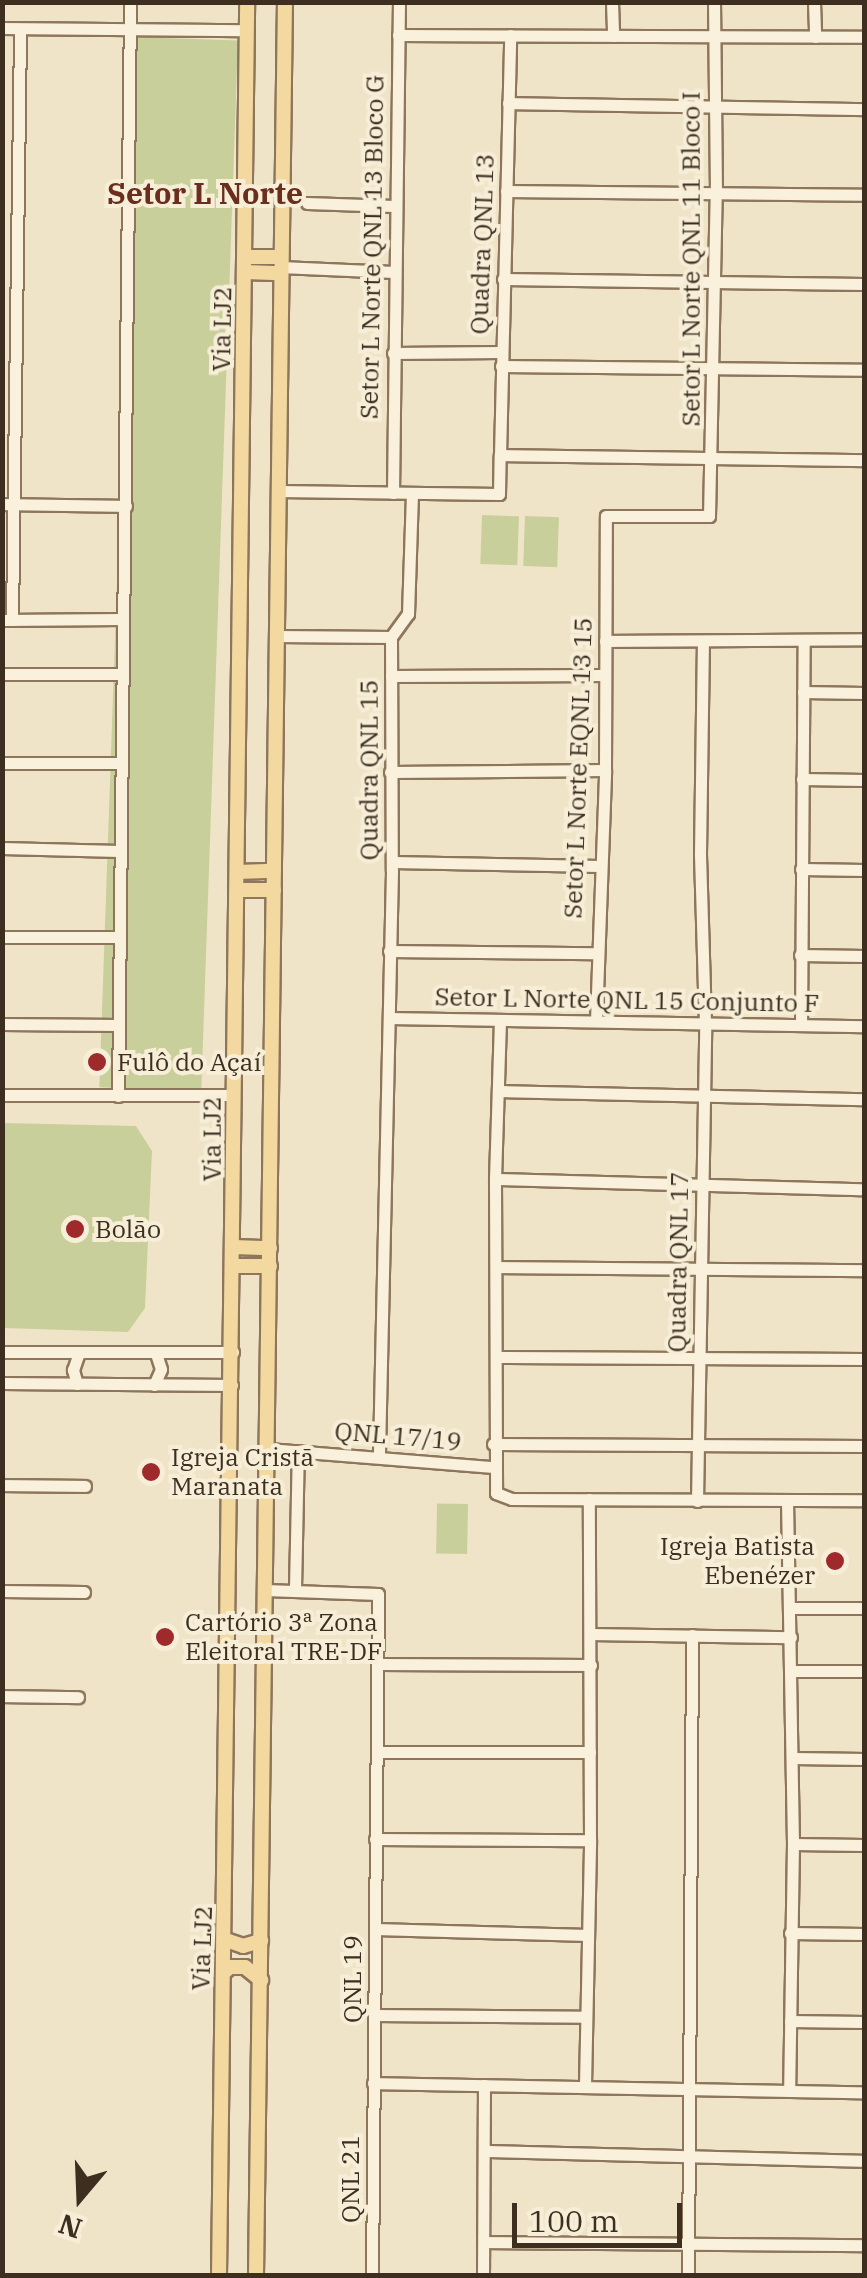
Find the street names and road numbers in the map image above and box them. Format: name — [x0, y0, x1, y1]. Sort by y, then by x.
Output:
street label: Setor L Norte QNL 13 Bloco G — [354, 75, 390, 419]
street label: Setor L Norte QNL 11 Bloco I — [676, 92, 706, 426]
street label: Quadra QNL 13 — [464, 153, 500, 335]
street label: Via LJ2 — [206, 286, 238, 372]
street label: Setor L Norte EQNL 13 15 — [558, 617, 598, 919]
street label: Quadra QNL 15 — [354, 680, 384, 860]
street label: Setor L Norte QNL 15 Conjunto F — [434, 982, 820, 1018]
street label: Via LJ2 — [197, 1097, 227, 1181]
street label: Quadra QNL 17 — [661, 1171, 695, 1353]
street label: QNL 17/19 — [333, 1416, 463, 1456]
street label: Via LJ2 — [186, 1905, 218, 1991]
street label: QNL 19 — [337, 1935, 367, 2023]
street label: QNL 21 — [335, 2135, 365, 2223]

